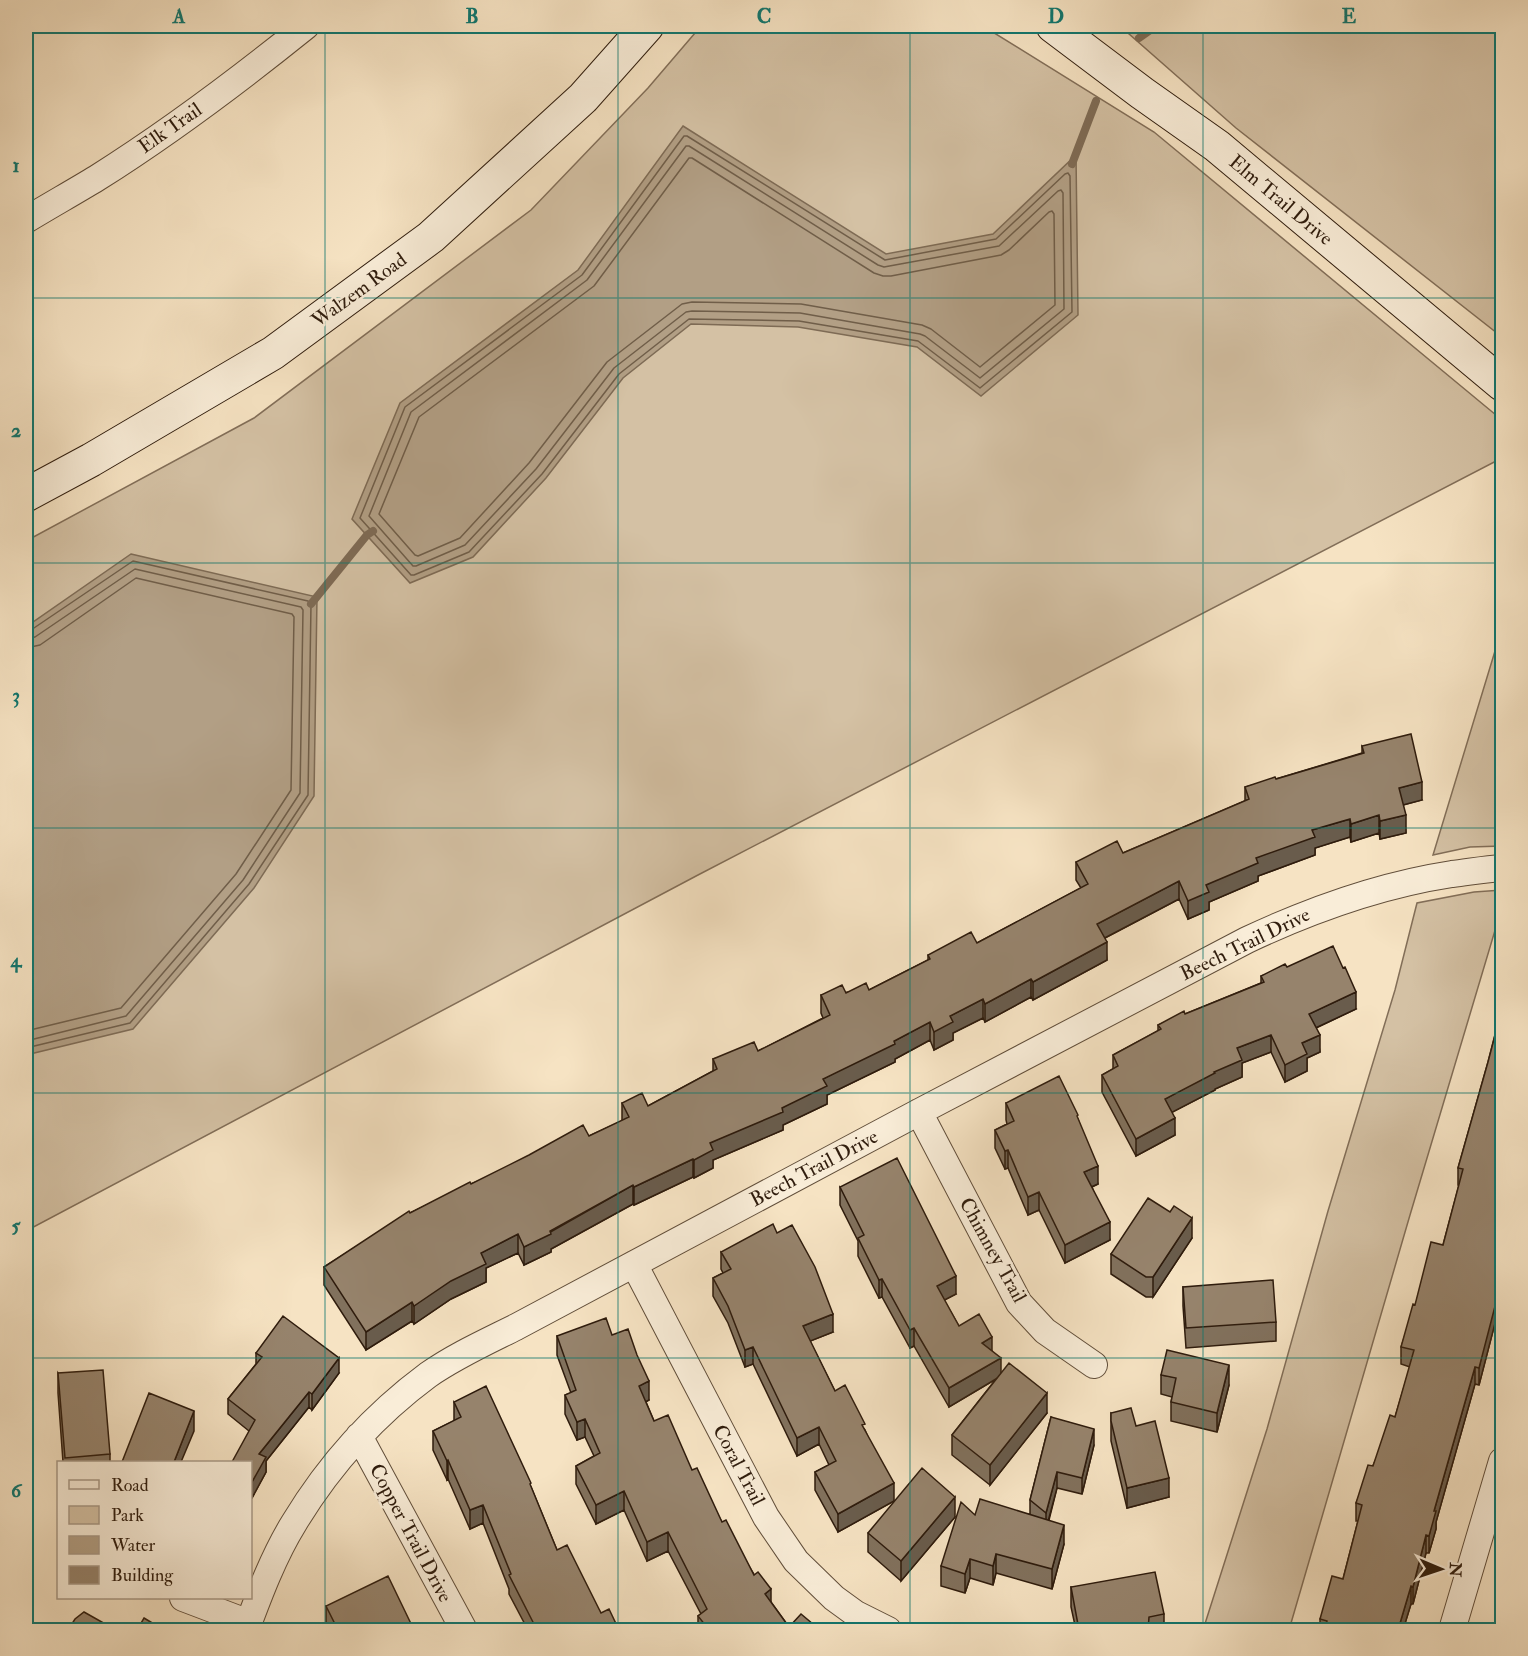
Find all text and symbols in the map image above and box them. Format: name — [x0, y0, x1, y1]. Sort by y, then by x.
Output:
text: A — [172, 4, 186, 29]
text: B — [465, 4, 479, 29]
text: C — [757, 4, 771, 29]
text: D — [1048, 4, 1064, 29]
text: E — [1342, 4, 1357, 29]
street label: Elk Trail — [133, 97, 207, 159]
street label: Elm Trail Drive — [1224, 149, 1338, 251]
text: 1 — [12, 153, 20, 178]
street label: Walzem Road — [306, 247, 412, 333]
text: 2 — [11, 418, 21, 443]
text: 3 — [12, 683, 20, 708]
street label: Beech Trail Drive — [1176, 902, 1314, 986]
text: 4 — [10, 948, 23, 973]
street label: Beech Trail Drive — [746, 1124, 882, 1212]
street label: Chimney Trail — [954, 1193, 1032, 1307]
text: 5 — [12, 1213, 22, 1238]
street label: Coral Trail — [707, 1420, 771, 1510]
street label: Copper Trail Drive — [363, 1459, 458, 1607]
legend — [57, 1461, 252, 1599]
text: Road — [111, 1474, 149, 1497]
text: 6 — [11, 1478, 23, 1503]
text: Park — [111, 1504, 144, 1527]
text: Water — [110, 1534, 155, 1557]
north arrow — [1411, 1539, 1471, 1599]
text: N — [1445, 1561, 1465, 1578]
text: Building — [111, 1564, 174, 1587]

